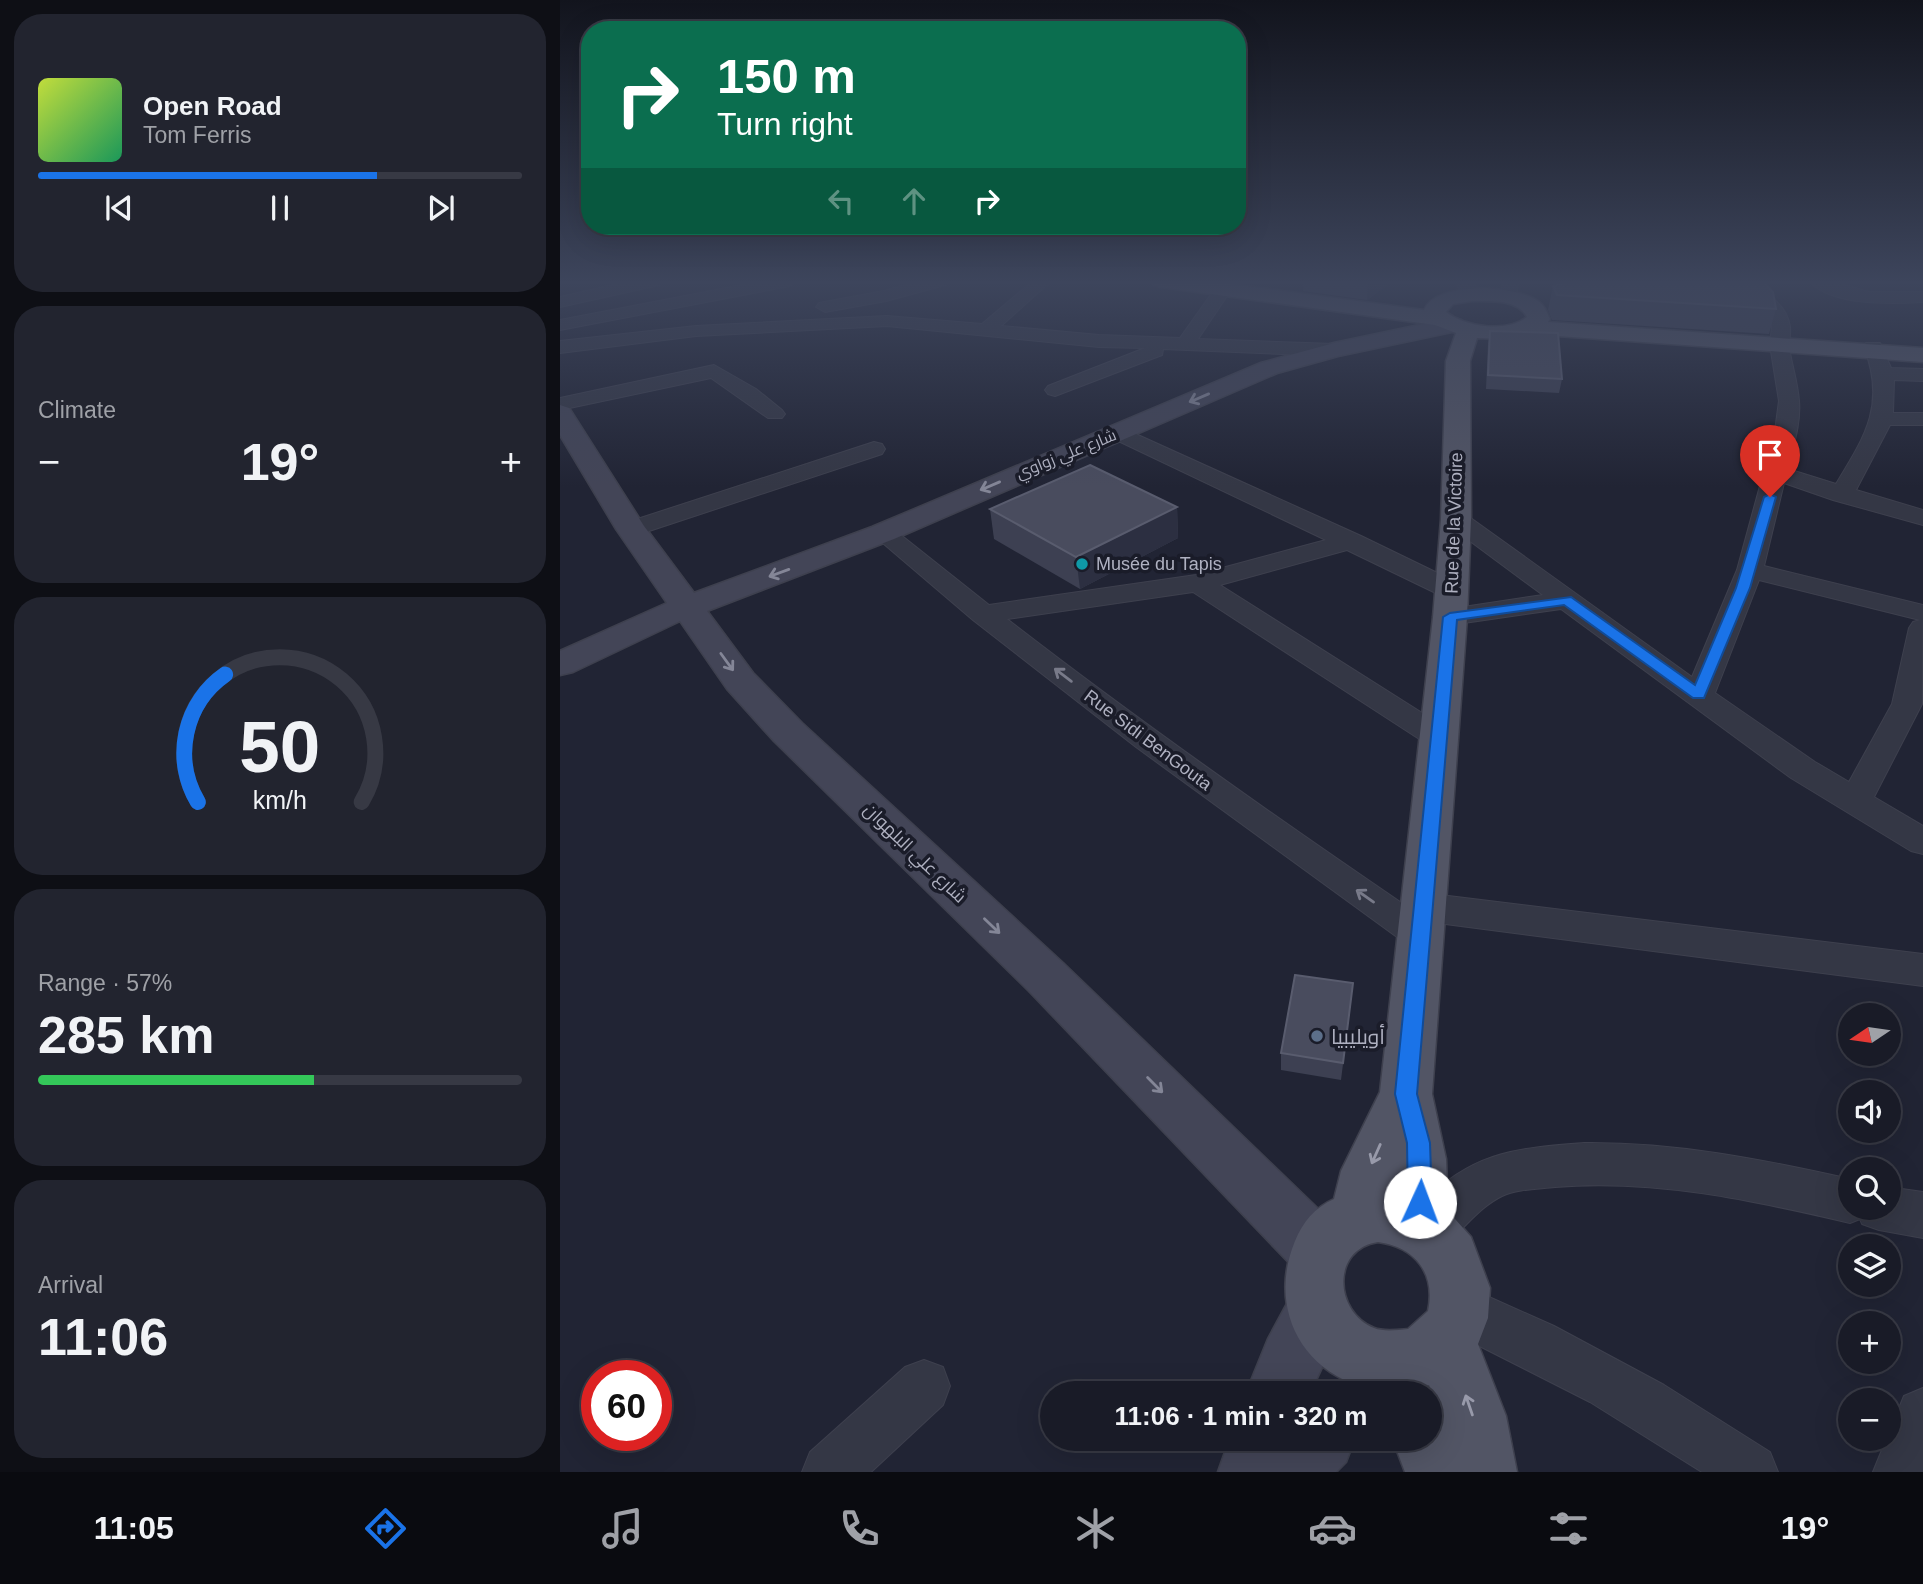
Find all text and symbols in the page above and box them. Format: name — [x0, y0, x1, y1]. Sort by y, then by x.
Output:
icon: right — [602, 49, 693, 140]
text: 150 m — [717, 49, 856, 103]
text: Open Road — [143, 91, 282, 121]
text: Turn right — [717, 106, 853, 142]
text: Tom Ferris — [143, 122, 252, 148]
icon: left — [822, 182, 860, 220]
icon: ahead — [895, 182, 933, 220]
icon: right — [968, 182, 1006, 220]
icon: previous — [100, 189, 138, 227]
icon: pause — [261, 189, 299, 227]
icon: next — [422, 189, 460, 227]
one-way arrow — [1189, 392, 1211, 405]
text: Climate — [38, 397, 116, 423]
pin — [1740, 425, 1800, 497]
street label: شارع علي زواوي — [1013, 426, 1120, 486]
text: 19° — [241, 433, 319, 491]
icon: arrive — [1751, 436, 1789, 474]
text: − — [38, 441, 60, 483]
text: + — [500, 441, 522, 483]
street label: Rue de la Victoire — [1442, 452, 1466, 594]
one-way arrow — [979, 480, 1001, 493]
place label: Musée du Tapis — [1096, 554, 1222, 574]
marker: Musée du Tapis — [1074, 556, 1090, 572]
one-way arrow — [769, 567, 791, 580]
one-way arrow — [720, 652, 734, 671]
one-way arrow — [1054, 668, 1072, 683]
street label: Rue Sidi BenGouta — [1080, 686, 1216, 795]
text: 50 — [240, 706, 320, 787]
text: km/h — [253, 786, 307, 814]
street label: شارع علي البلهوان — [857, 799, 970, 910]
one-way arrow — [1356, 889, 1375, 903]
one-way arrow — [983, 917, 1000, 934]
text: Range · 57% — [38, 970, 172, 996]
north arrow — [1838, 1003, 1900, 1066]
map controls — [1838, 1003, 1901, 1451]
text: 285 km — [38, 1006, 214, 1064]
place label: أويليبيا — [1331, 1024, 1385, 1049]
marker: أويليبيا — [1309, 1028, 1325, 1044]
one-way arrow — [1146, 1076, 1163, 1093]
button: sound — [1838, 1080, 1901, 1143]
one-way arrow — [1369, 1143, 1382, 1164]
button: search — [1838, 1157, 1901, 1220]
position arrow — [1383, 1165, 1457, 1239]
button: layers — [1838, 1234, 1901, 1297]
text: Arrival — [38, 1272, 103, 1298]
text: 11:06 — [38, 1308, 168, 1366]
button: + — [1838, 1311, 1901, 1374]
speed limit sign: 60 — [581, 1360, 672, 1451]
button: − — [1838, 1388, 1901, 1451]
one-way arrow — [1462, 1395, 1474, 1417]
text: 11:06 · 1 min · 320 m — [1115, 1401, 1367, 1431]
icon: directions — [361, 1504, 410, 1553]
icon: music — [598, 1504, 647, 1553]
icon: phone — [835, 1504, 884, 1553]
icon: climate — [1071, 1504, 1120, 1553]
icon: car — [1308, 1504, 1357, 1553]
icon: filters — [1544, 1504, 1593, 1553]
text: 11:05 — [94, 1510, 174, 1546]
text: 19° — [1781, 1510, 1829, 1546]

